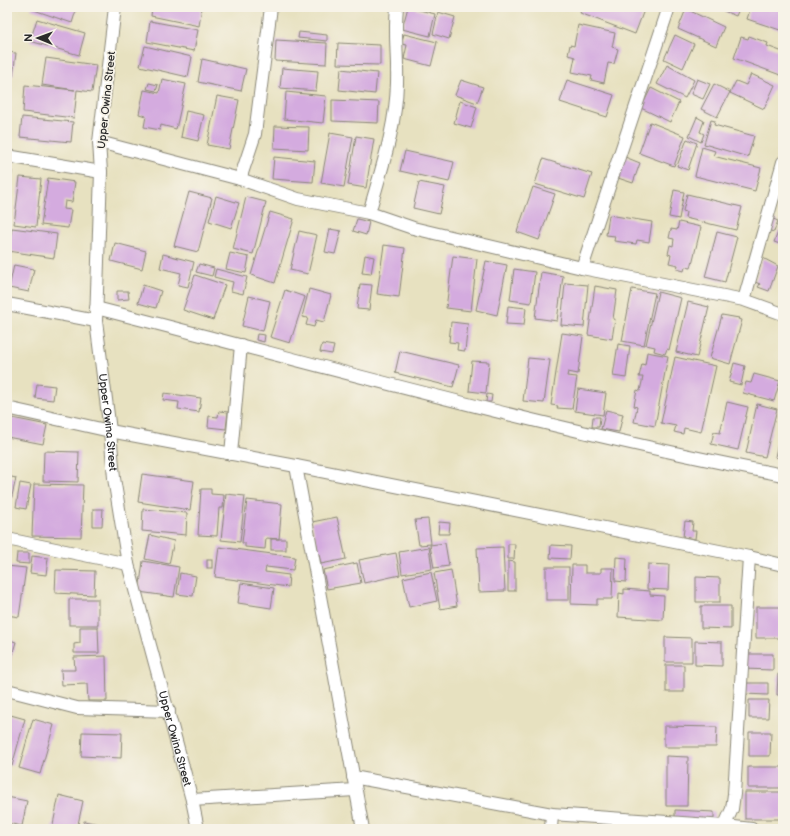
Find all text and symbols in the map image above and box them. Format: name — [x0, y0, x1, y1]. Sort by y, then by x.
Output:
north arrow — [18, 18, 58, 58]
text: N — [22, 34, 35, 42]
street label: Upper Owina Street — [95, 50, 118, 149]
street label: Upper Owina Street — [96, 373, 119, 472]
street label: Upper Owina Street — [156, 689, 194, 788]

